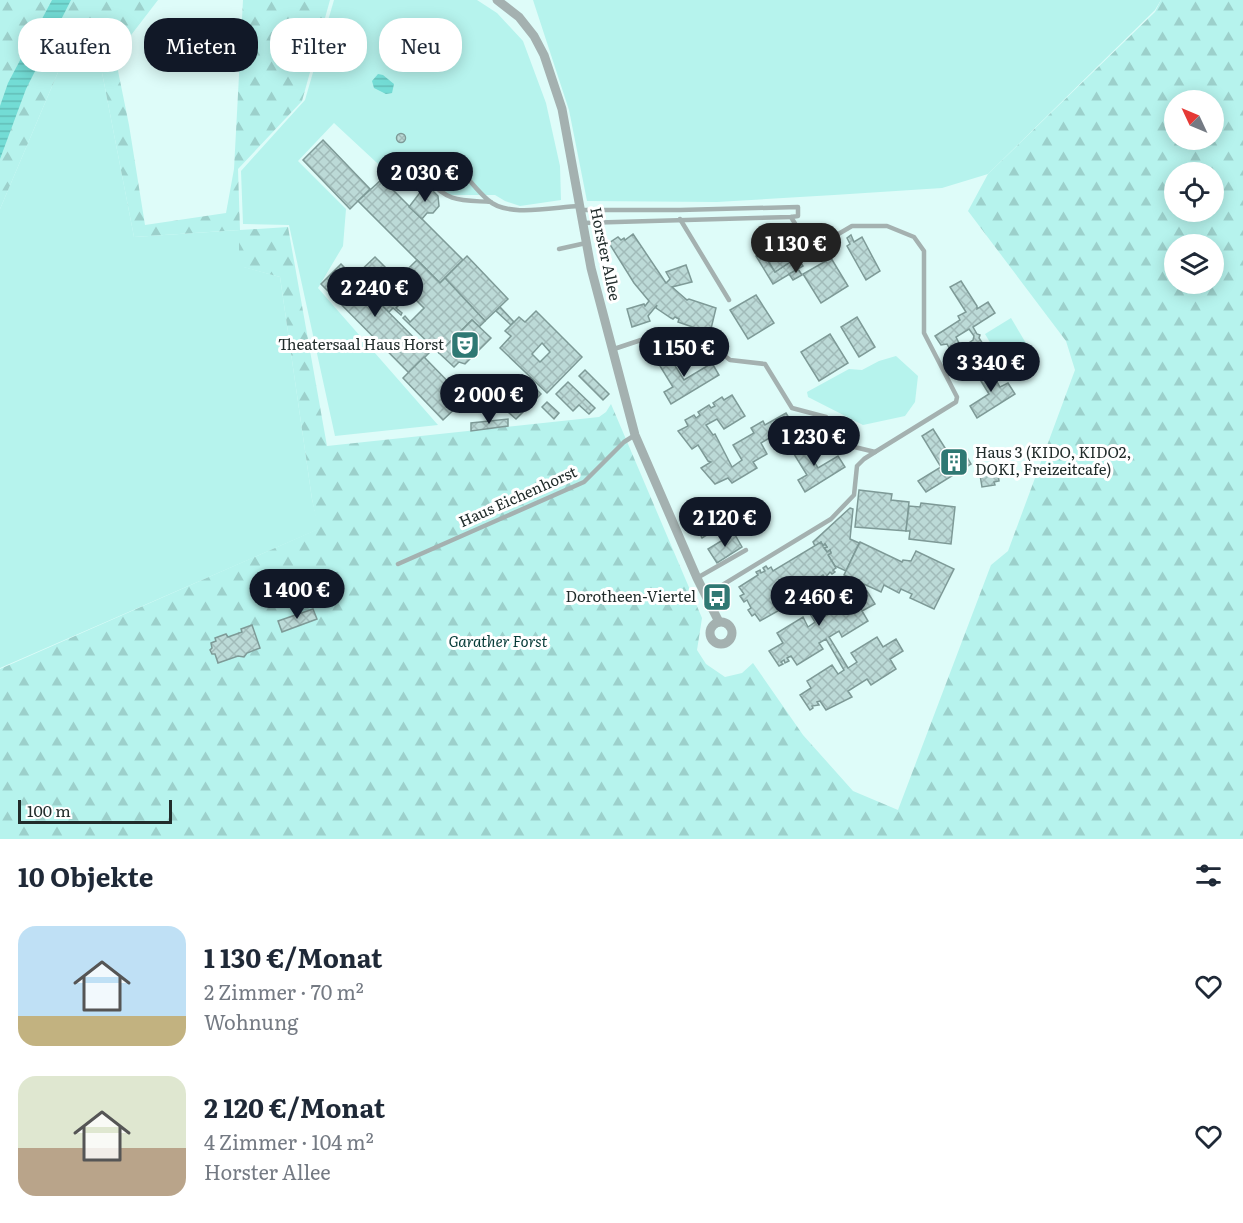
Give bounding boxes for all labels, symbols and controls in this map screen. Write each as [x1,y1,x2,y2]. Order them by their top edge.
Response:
chip: Kaufen [18,18,132,72]
chip: Mieten [144,18,258,72]
chip: Filter [270,18,367,72]
chip: Neu [379,18,462,72]
north arrow [1164,90,1224,150]
map controls [1164,90,1224,294]
pin: 2 030 € [370,152,480,203]
text: 2 030 € [391,156,459,186]
button: locate [1164,162,1224,222]
street label: Horster Allee [585,205,628,303]
pin: 1 130 € [741,223,851,274]
text: 1 130 € [765,227,827,257]
button: layers [1164,234,1224,294]
pin: 2 240 € [320,267,430,318]
text: 2 240 € [341,271,409,301]
pin: 1 150 € [629,327,739,378]
theatre icon: Theatersaal Haus Horst [449,329,481,361]
text: 1 150 € [653,331,715,361]
place label: Theatersaal Haus Horst [278,332,444,355]
pin: 3 340 € [936,342,1046,393]
text: 3 340 € [957,346,1025,376]
pin: 2 000 € [434,374,544,425]
text: 2 000 € [454,378,524,408]
pin: 1 230 € [759,416,869,467]
text: 1 230 € [782,420,846,450]
place label: Haus 3 (KIDO, KIDO2, DOKI, Freizeitcafe) [975,440,1131,480]
building icon: Haus 3 (KIDO, KIDO2, DOKI, Freizeitcafe) [938,446,970,478]
street label: Haus Eichenhorst [455,459,580,532]
pin: 2 120 € [670,497,780,548]
text: 2 120 € [693,501,757,531]
pin: 1 400 € [242,569,352,620]
text: 1 400 € [264,573,330,603]
pin: 2 460 € [764,576,874,627]
text: 2 460 € [785,580,853,610]
bus stop icon: Dorotheen-Viertel [701,581,733,613]
place label: Dorotheen-Viertel [565,584,696,607]
park label: Garather Forst [449,629,547,652]
scale bar [18,797,172,824]
text: 100 m [27,798,71,822]
text: 10 Objekte [18,856,153,895]
icon: filters [1192,859,1225,892]
text: 1 130 €/Monat [204,937,382,976]
icon: home [66,950,138,1022]
icon: heart [1192,970,1225,1003]
text: 2 Zimmer · 70 m² [204,976,364,1006]
text: Wohnung [204,1006,298,1036]
text: 2 120 €/Monat [204,1087,385,1126]
icon: home [66,1100,138,1172]
icon: heart [1192,1120,1225,1153]
text: 4 Zimmer · 104 m² [204,1126,374,1156]
text: Horster Allee [204,1156,331,1186]

